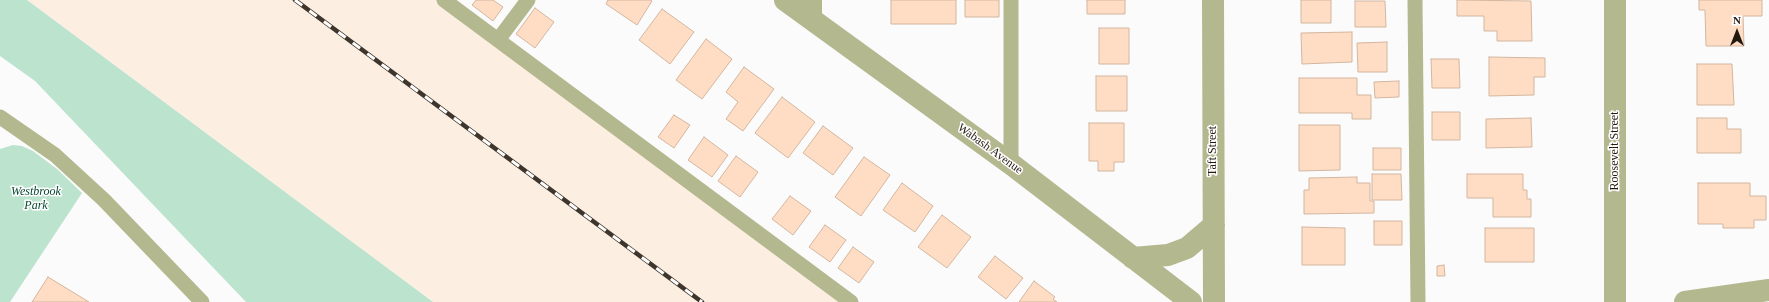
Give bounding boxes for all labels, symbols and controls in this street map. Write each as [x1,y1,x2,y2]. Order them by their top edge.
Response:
north arrow [1717,12,1757,52]
text: N [1733,14,1741,26]
street label: Roosevelt Street [1608,112,1622,190]
street label: Wabash Avenue [955,121,1025,177]
street label: Taft Street [1206,126,1220,176]
park label: Westbrook Park [11,185,61,213]

